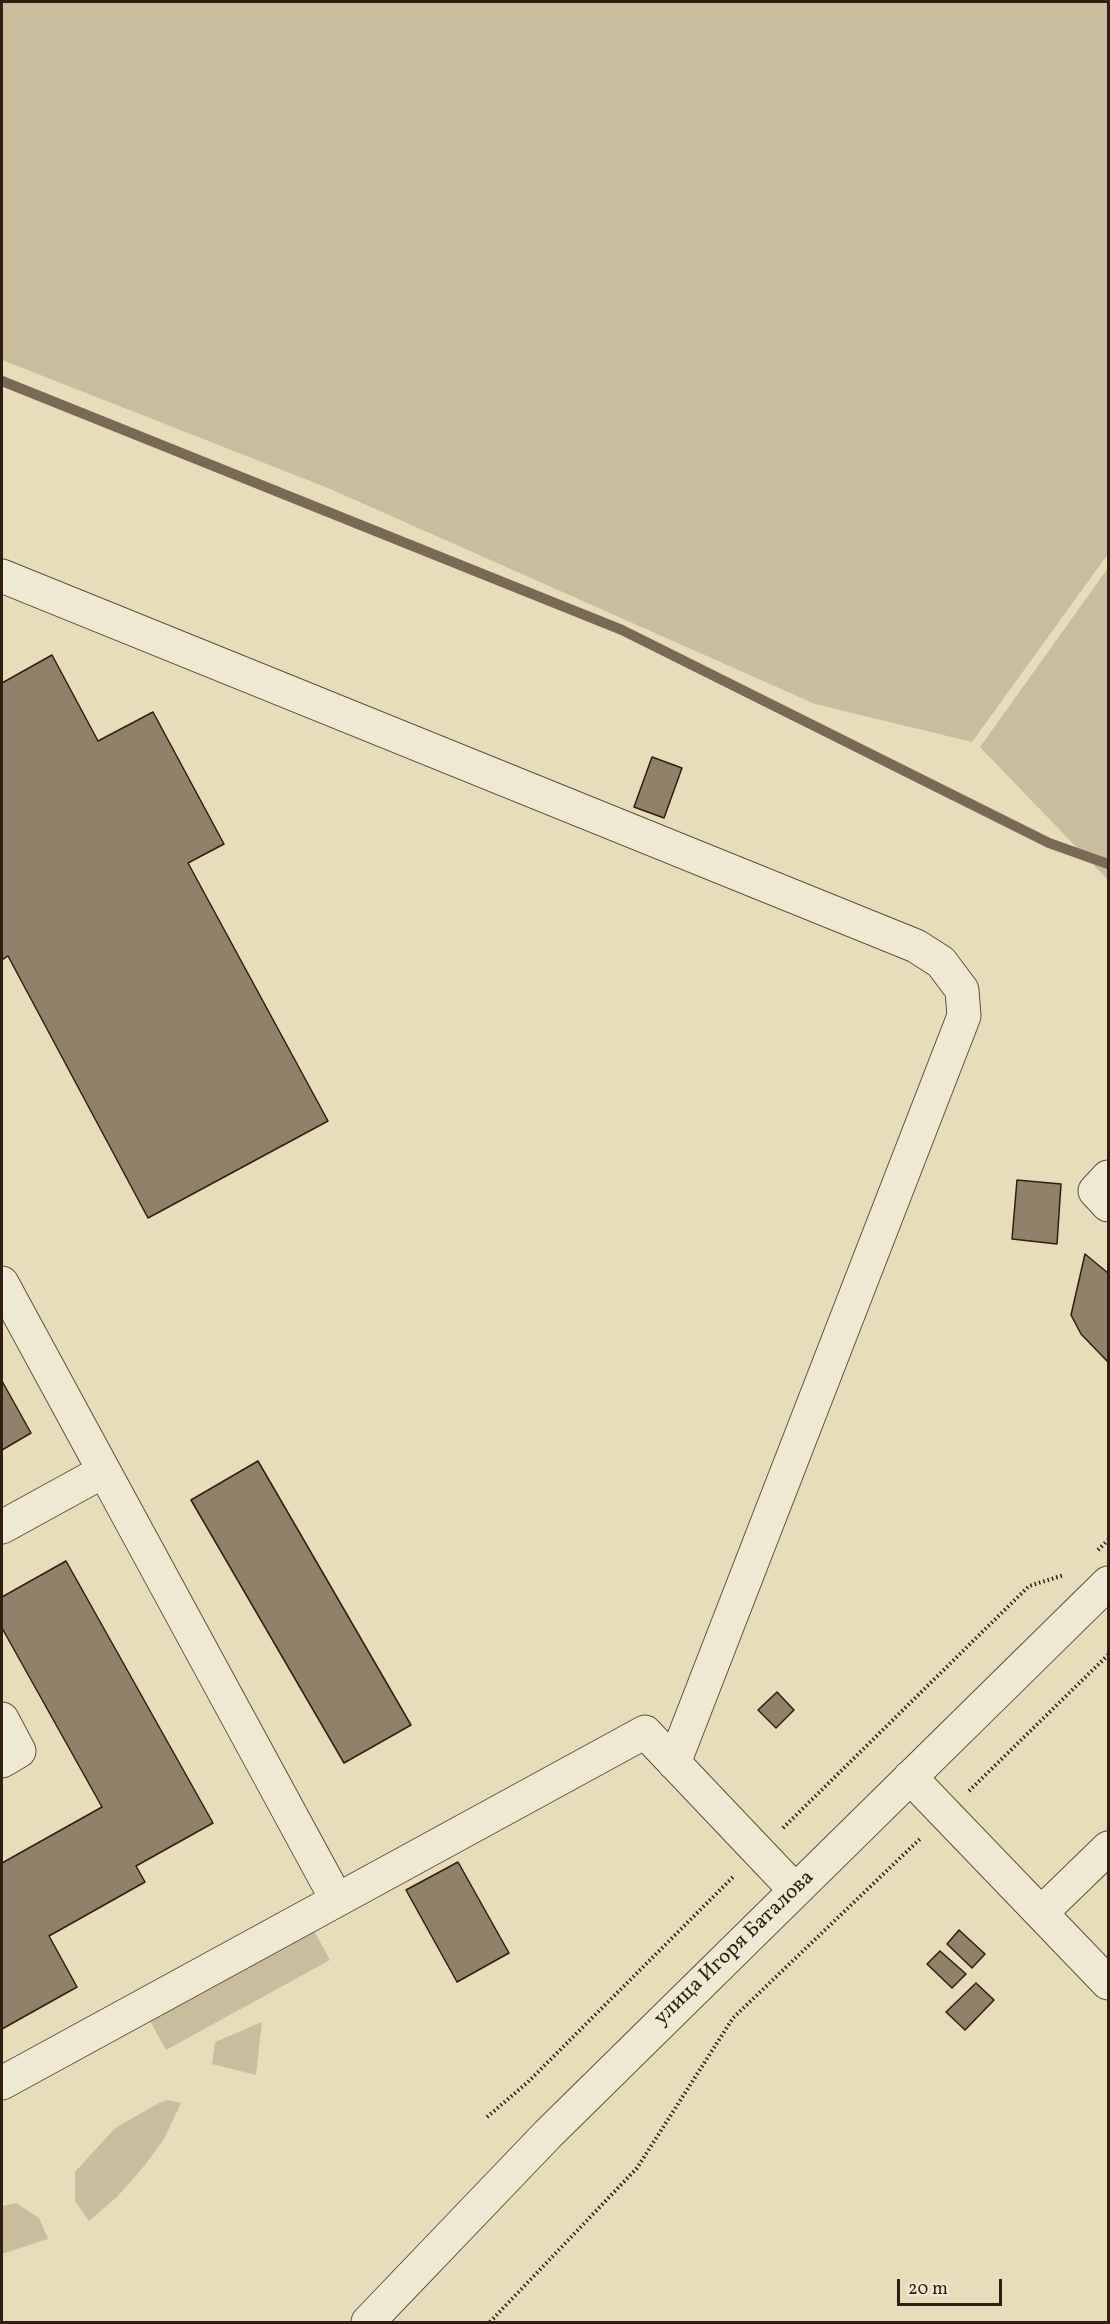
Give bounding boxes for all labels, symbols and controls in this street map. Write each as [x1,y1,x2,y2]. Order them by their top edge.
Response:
street label: улица Игоря Баталова [650,1866,820,2032]
scale bar [900,2267,1005,2305]
text: 20 m [908,2277,948,2302]

